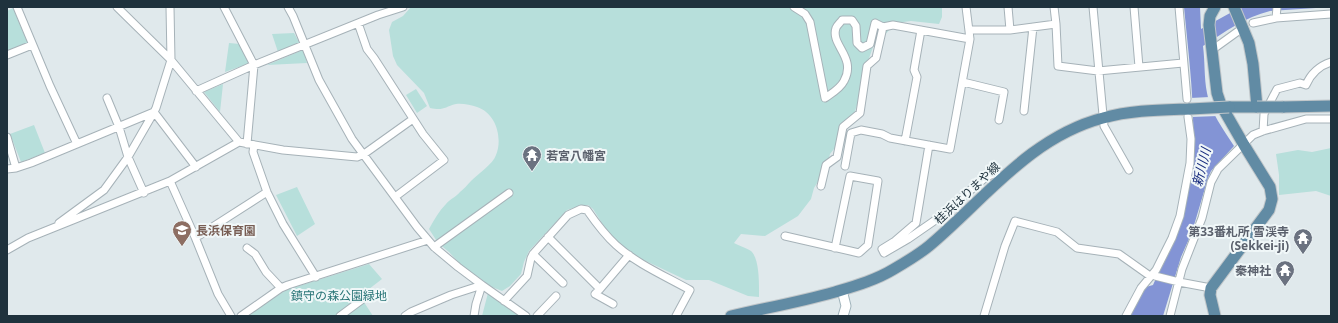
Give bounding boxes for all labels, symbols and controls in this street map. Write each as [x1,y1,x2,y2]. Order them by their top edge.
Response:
temple icon: 若宮八幡宮 [521,144,543,172]
water label: 新川川 [1188,144,1215,188]
place label: 若宮八幡宮 [546,147,606,164]
street label: 桂浜はりまや線 [930,158,1004,228]
school or university icon: 長浜保育園 [171,219,193,247]
place label: 長浜保育園 [196,222,256,239]
place label: 第33番札所 雪渓寺 (Sekkei-ji) [1188,223,1289,254]
temple icon: 第33番札所 雪渓寺 (Sekkei-ji) [1292,227,1314,255]
temple icon: 秦神社 [1274,259,1296,287]
place label: 秦神社 [1235,262,1271,279]
park label: 鎮守の森公園緑地 [291,287,387,304]

